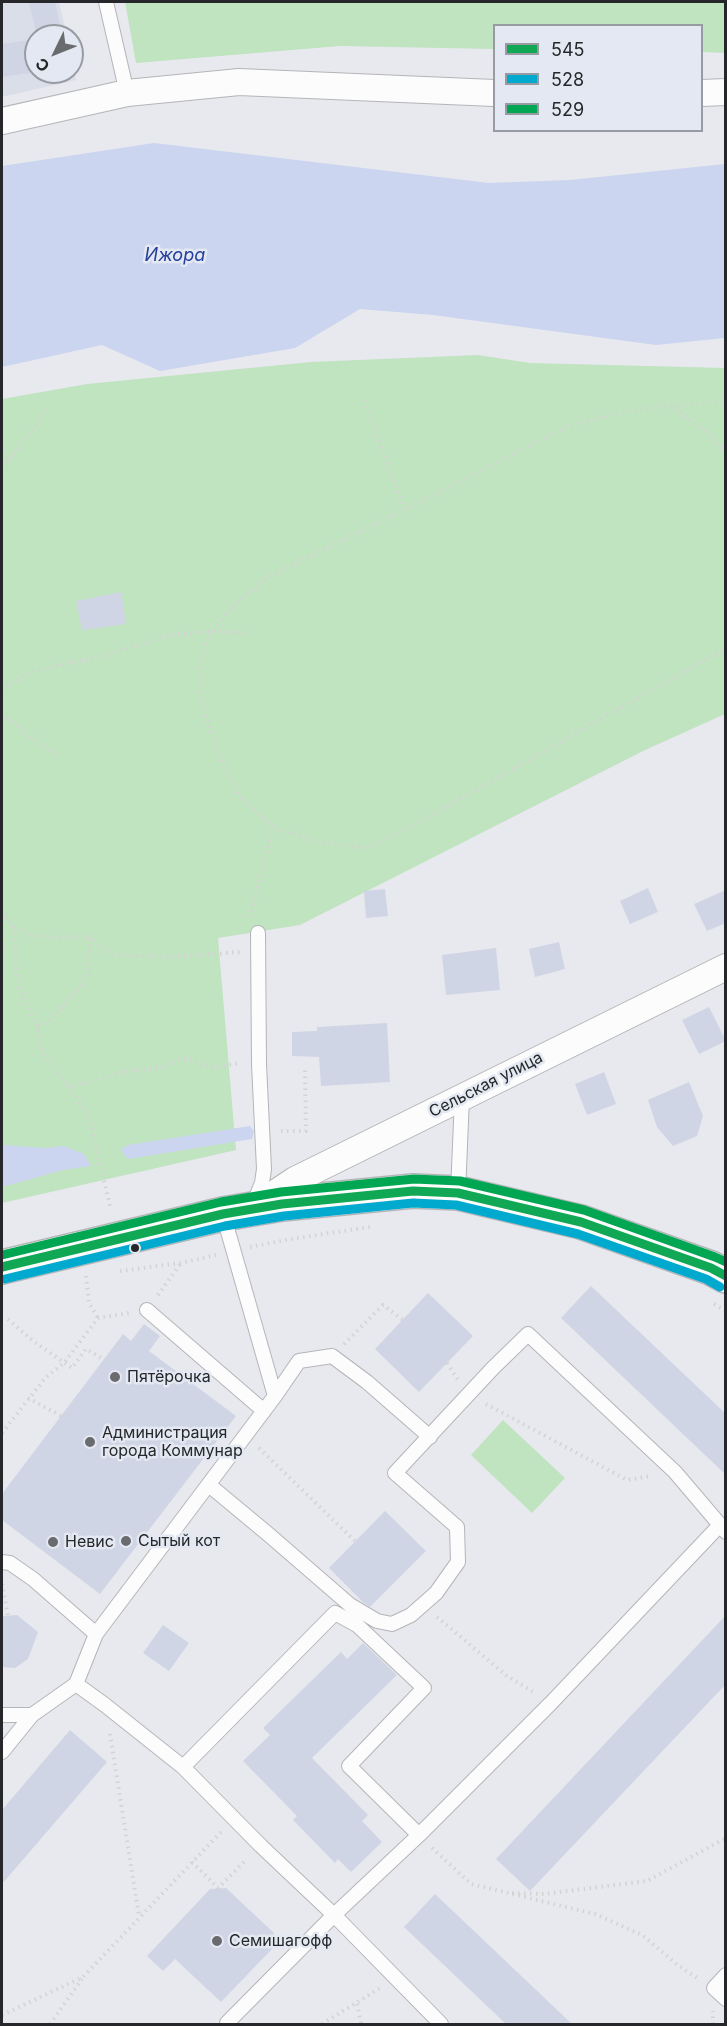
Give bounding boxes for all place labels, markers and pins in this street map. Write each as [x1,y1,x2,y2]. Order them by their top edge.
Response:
unlabelled marker [129,1242,141,1254]
place label: Пятёрочка [127,1367,211,1387]
marker: Пятёрочка [108,1370,122,1384]
place label: Администрация города Коммунар [102,1423,243,1461]
marker: Администрация города Коммунар [83,1435,97,1449]
place label: Сытый кот [138,1531,220,1551]
place label: Невис [65,1532,114,1552]
marker: Сытый кот [119,1534,133,1548]
marker: Невис [46,1535,60,1549]
place label: Семишагофф [229,1931,332,1951]
marker: Семишагофф [210,1934,224,1948]

